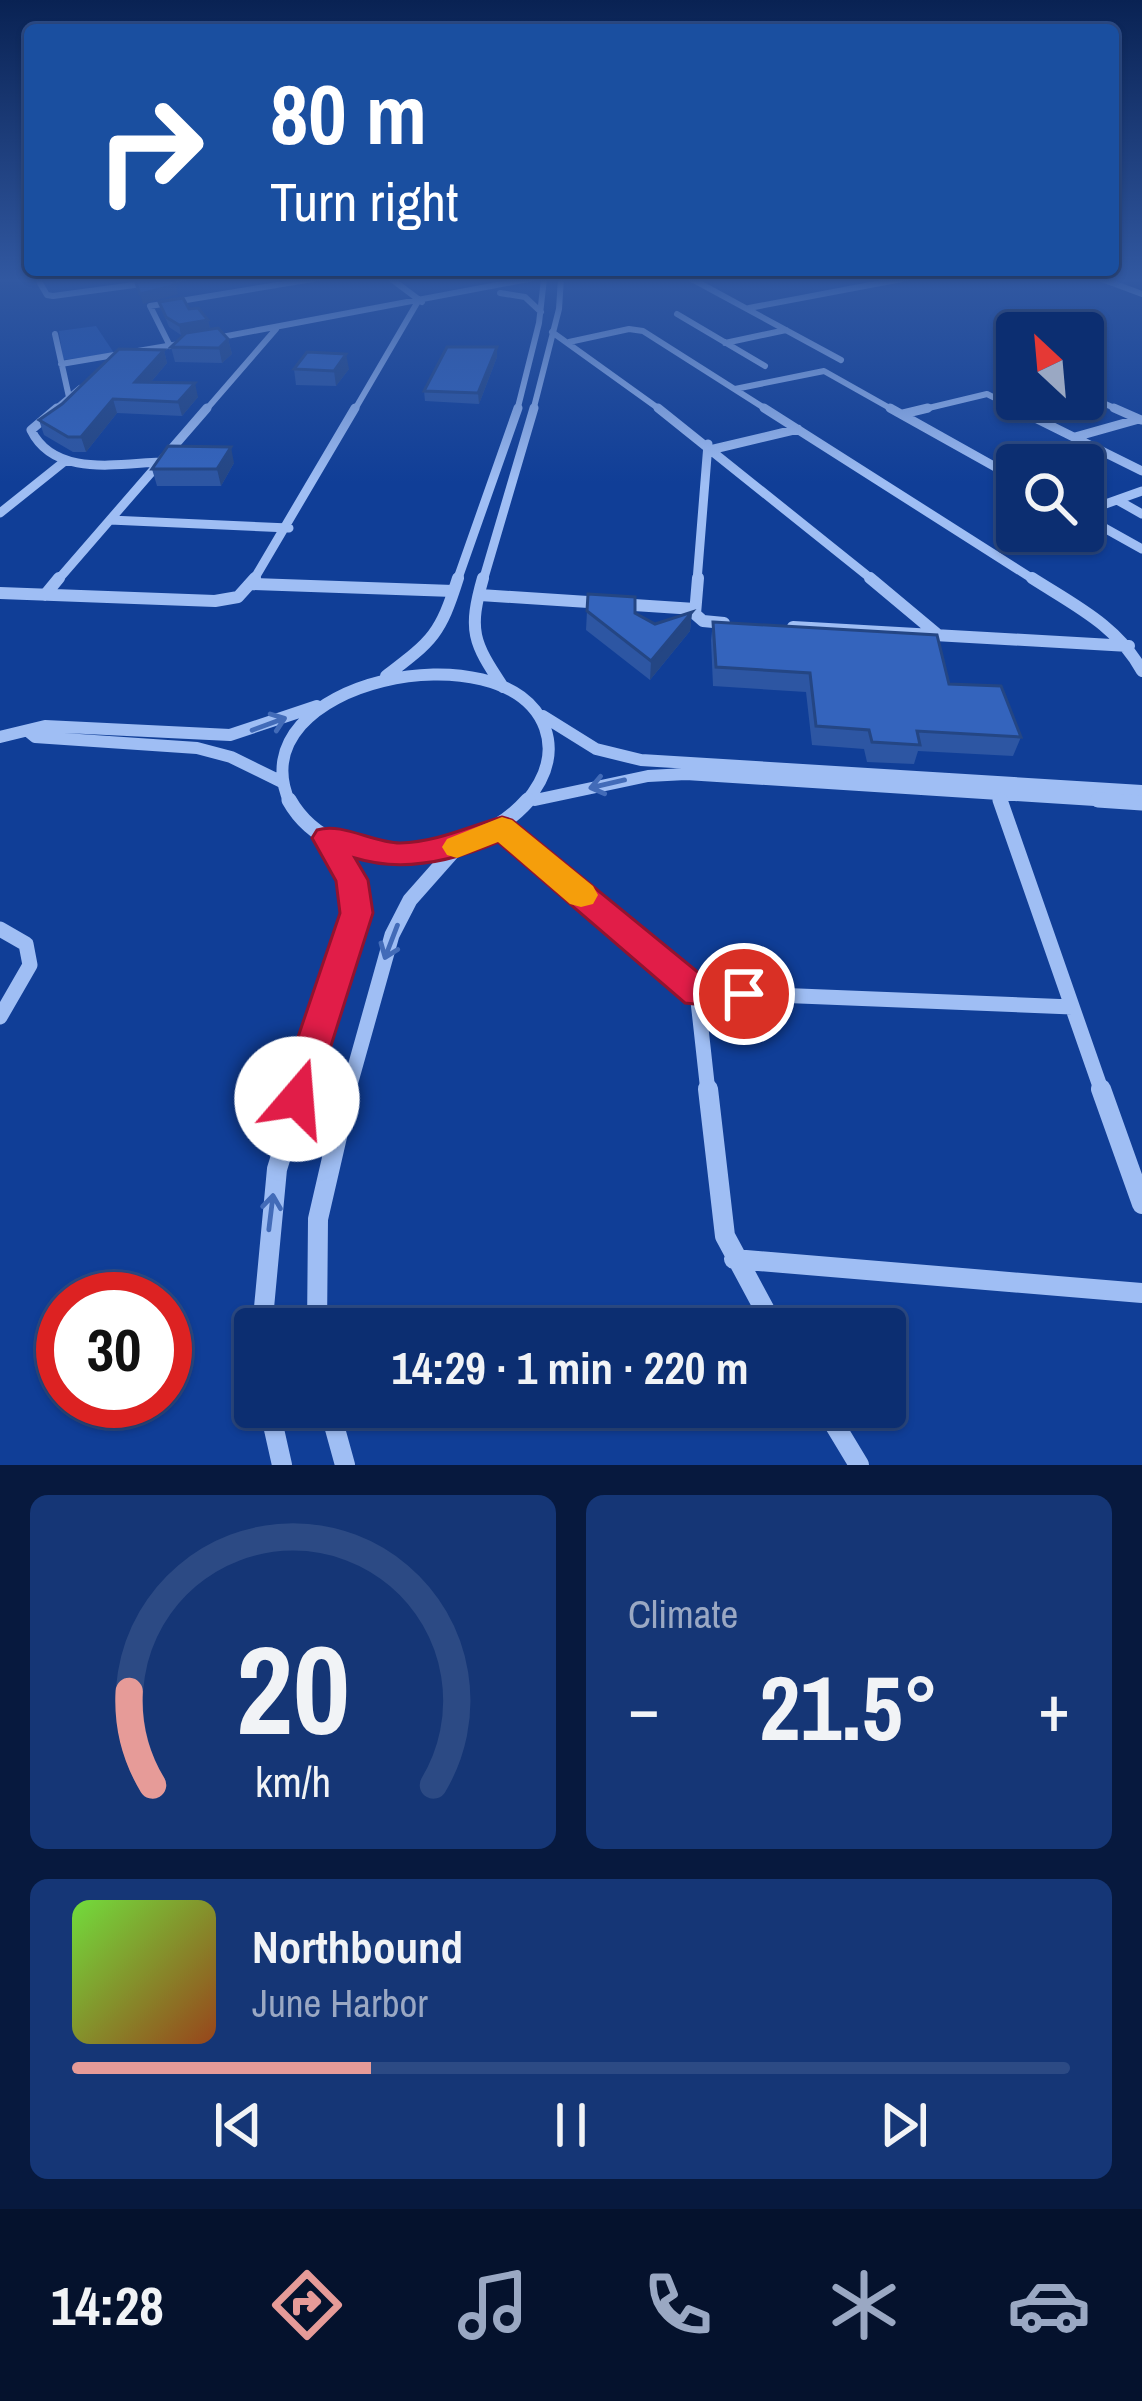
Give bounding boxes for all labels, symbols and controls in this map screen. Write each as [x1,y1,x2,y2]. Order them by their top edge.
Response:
text: 80 m [270,57,427,170]
icon: right [72,72,228,228]
text: Turn right [270,165,458,238]
north arrow [996,312,1104,420]
map controls [996,312,1104,552]
button: search [996,444,1104,552]
one-way arrow [250,712,287,733]
one-way arrow [588,774,626,797]
one-way arrow [379,923,401,960]
pin [693,943,795,1045]
icon: arrive [711,961,777,1027]
position arrow [234,1036,360,1162]
one-way arrow [260,1194,282,1233]
speed limit sign: 30 [36,1272,192,1428]
text: 14:29 · 1 min · 220 m [392,1337,748,1398]
text: Climate [628,1588,738,1640]
text: 20 [236,1605,350,1773]
text: 21.5° [759,1647,939,1768]
text: − [628,1663,660,1752]
text: + [1038,1663,1070,1752]
text: km/h [255,1753,331,1810]
text: Northbound [252,1916,463,1977]
text: June Harbor [252,1977,428,2029]
icon: previous [205,2092,271,2158]
icon: pause [538,2092,604,2158]
icon: next [871,2092,937,2158]
icon: directions [265,2263,349,2347]
icon: music [451,2263,535,2347]
icon: phone [636,2263,720,2347]
icon: climate [822,2263,906,2347]
icon: car [1007,2263,1091,2347]
text: 14:28 [51,2269,164,2342]

